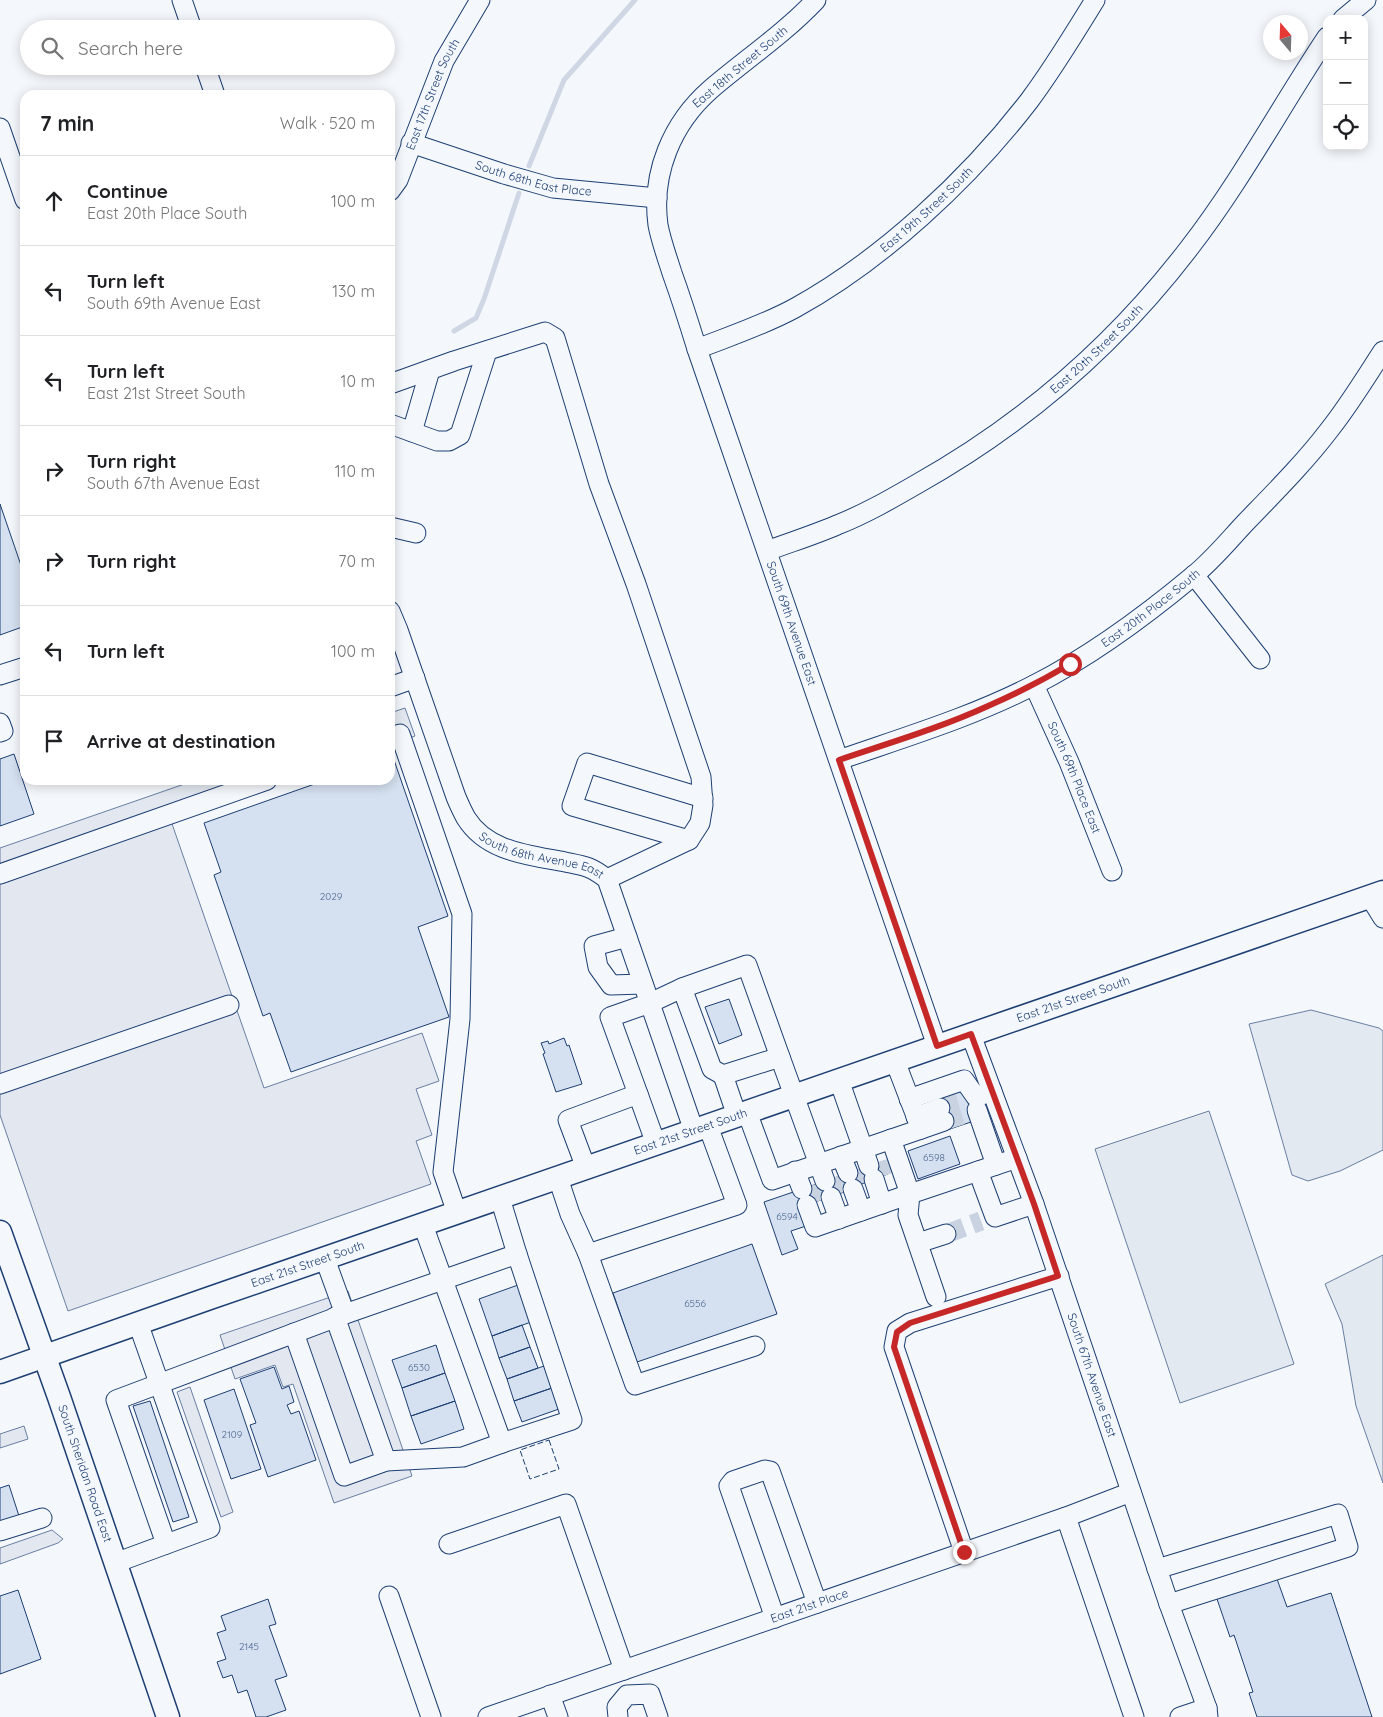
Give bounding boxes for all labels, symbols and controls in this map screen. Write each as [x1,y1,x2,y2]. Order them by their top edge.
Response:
north arrow [1263,15,1308,60]
map controls [1323,15,1368,150]
button: + [1323,15,1368,60]
search box [20,20,395,75]
street label: East 18th Street South [689,22,790,111]
icon: search [38,34,66,62]
text: Search here [78,36,183,60]
street label: East 17th Street South [402,36,463,152]
button: − [1323,60,1368,105]
button: locate [1323,105,1368,150]
text: 7 min [40,110,94,136]
text: Walk · 520 m [280,113,375,133]
street label: South 68th East Place [474,157,593,199]
street label: East 19th Street South [877,163,976,255]
text: Continue [87,179,168,203]
icon: ahead [40,187,68,215]
text: 100 m [331,191,375,211]
text: East 20th Place South [87,203,247,223]
text: Turn left [87,269,165,293]
icon: left [40,277,68,305]
text: 130 m [332,281,375,301]
text: South 69th Avenue East [87,293,261,313]
street label: East 20th Street South [1047,301,1146,397]
text: Turn left [87,359,165,383]
icon: left [40,367,68,395]
text: 10 m [341,371,375,391]
text: East 21st Street South [87,383,246,403]
text: Turn right [87,449,176,473]
icon: right [40,457,68,485]
text: 110 m [335,461,375,481]
text: South 67th Avenue East [87,473,260,493]
icon: right [40,547,68,575]
text: Turn right [87,549,176,573]
text: 70 m [338,551,375,571]
street label: South 69th Avenue East [764,559,820,687]
street label: East 20th Place South [1098,566,1203,650]
icon: left [40,637,68,665]
text: Turn left [87,639,165,663]
text: 100 m [331,641,375,661]
route start [1059,653,1082,676]
street label: South 69th Place East [1045,719,1104,836]
icon: arrive [40,727,68,755]
text: Arrive at destination [87,729,276,753]
street label: South 68th Avenue East [476,828,607,882]
house number: 2029 [320,890,343,903]
street label: East 21st Street South [1014,972,1132,1025]
street label: East 21st Street South [632,1105,749,1158]
house number: 6598 [923,1151,945,1164]
house number: 6594 [776,1210,798,1223]
street label: East 21st Street South [249,1237,366,1290]
house number: 6556 [684,1297,706,1310]
street label: South 67th Avenue East [1064,1311,1120,1439]
house number: 6530 [408,1361,430,1374]
street label: South Sheridan Road East [55,1403,116,1544]
house number: 2109 [222,1428,243,1441]
route end [953,1541,976,1564]
street label: East 21st Place [768,1585,850,1626]
house number: 2145 [239,1640,259,1653]

